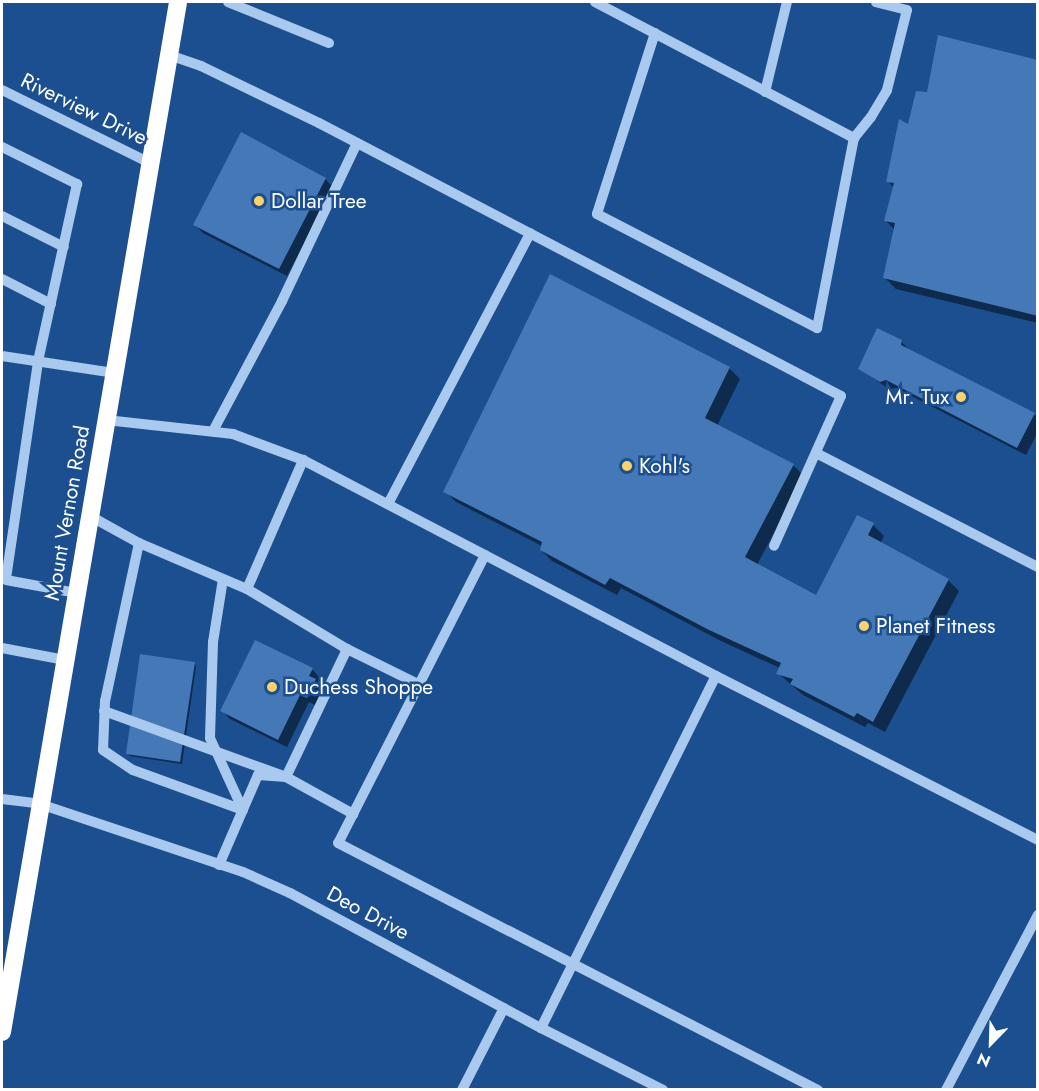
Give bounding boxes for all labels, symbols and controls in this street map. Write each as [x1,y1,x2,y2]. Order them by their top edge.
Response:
street label: Riverview Drive [17,68,151,150]
place label: Dollar Tree [271,188,367,214]
marker: Dollar Tree [252,194,266,208]
place label: Mr. Tux [886,384,949,410]
marker: Mr. Tux [954,390,968,404]
street label: Mount Vernon Road [39,424,95,602]
place label: Kohl's [639,453,690,479]
marker: Kohl's [620,459,634,473]
place label: Planet Fitness [876,613,995,639]
marker: Planet Fitness [857,619,871,633]
place label: Duchess Shoppe [284,674,433,700]
marker: Duchess Shoppe [265,680,279,694]
street label: Deo Drive [323,881,413,945]
north arrow [961,1013,1021,1073]
text: N [973,1047,994,1073]

